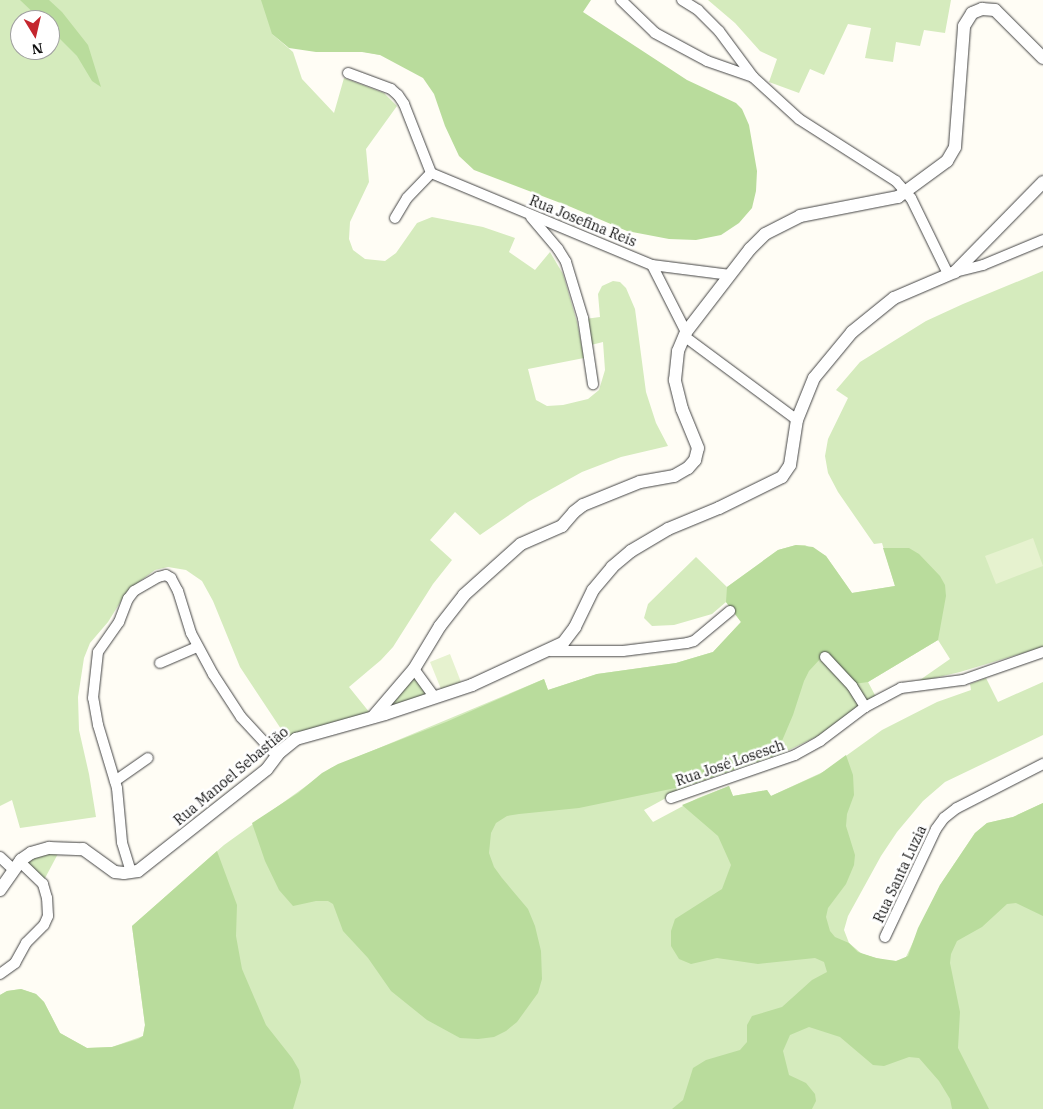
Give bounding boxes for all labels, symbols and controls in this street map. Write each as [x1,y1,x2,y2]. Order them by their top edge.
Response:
north arrow [10,10,60,60]
text: N [30,39,44,59]
street label: Rua Josefina Reis [527,192,639,250]
street label: Rua Manoel Sebastião [170,723,292,829]
street label: Rua José Losesch [673,737,787,789]
street label: Rua Santa Luzia [870,823,930,925]

